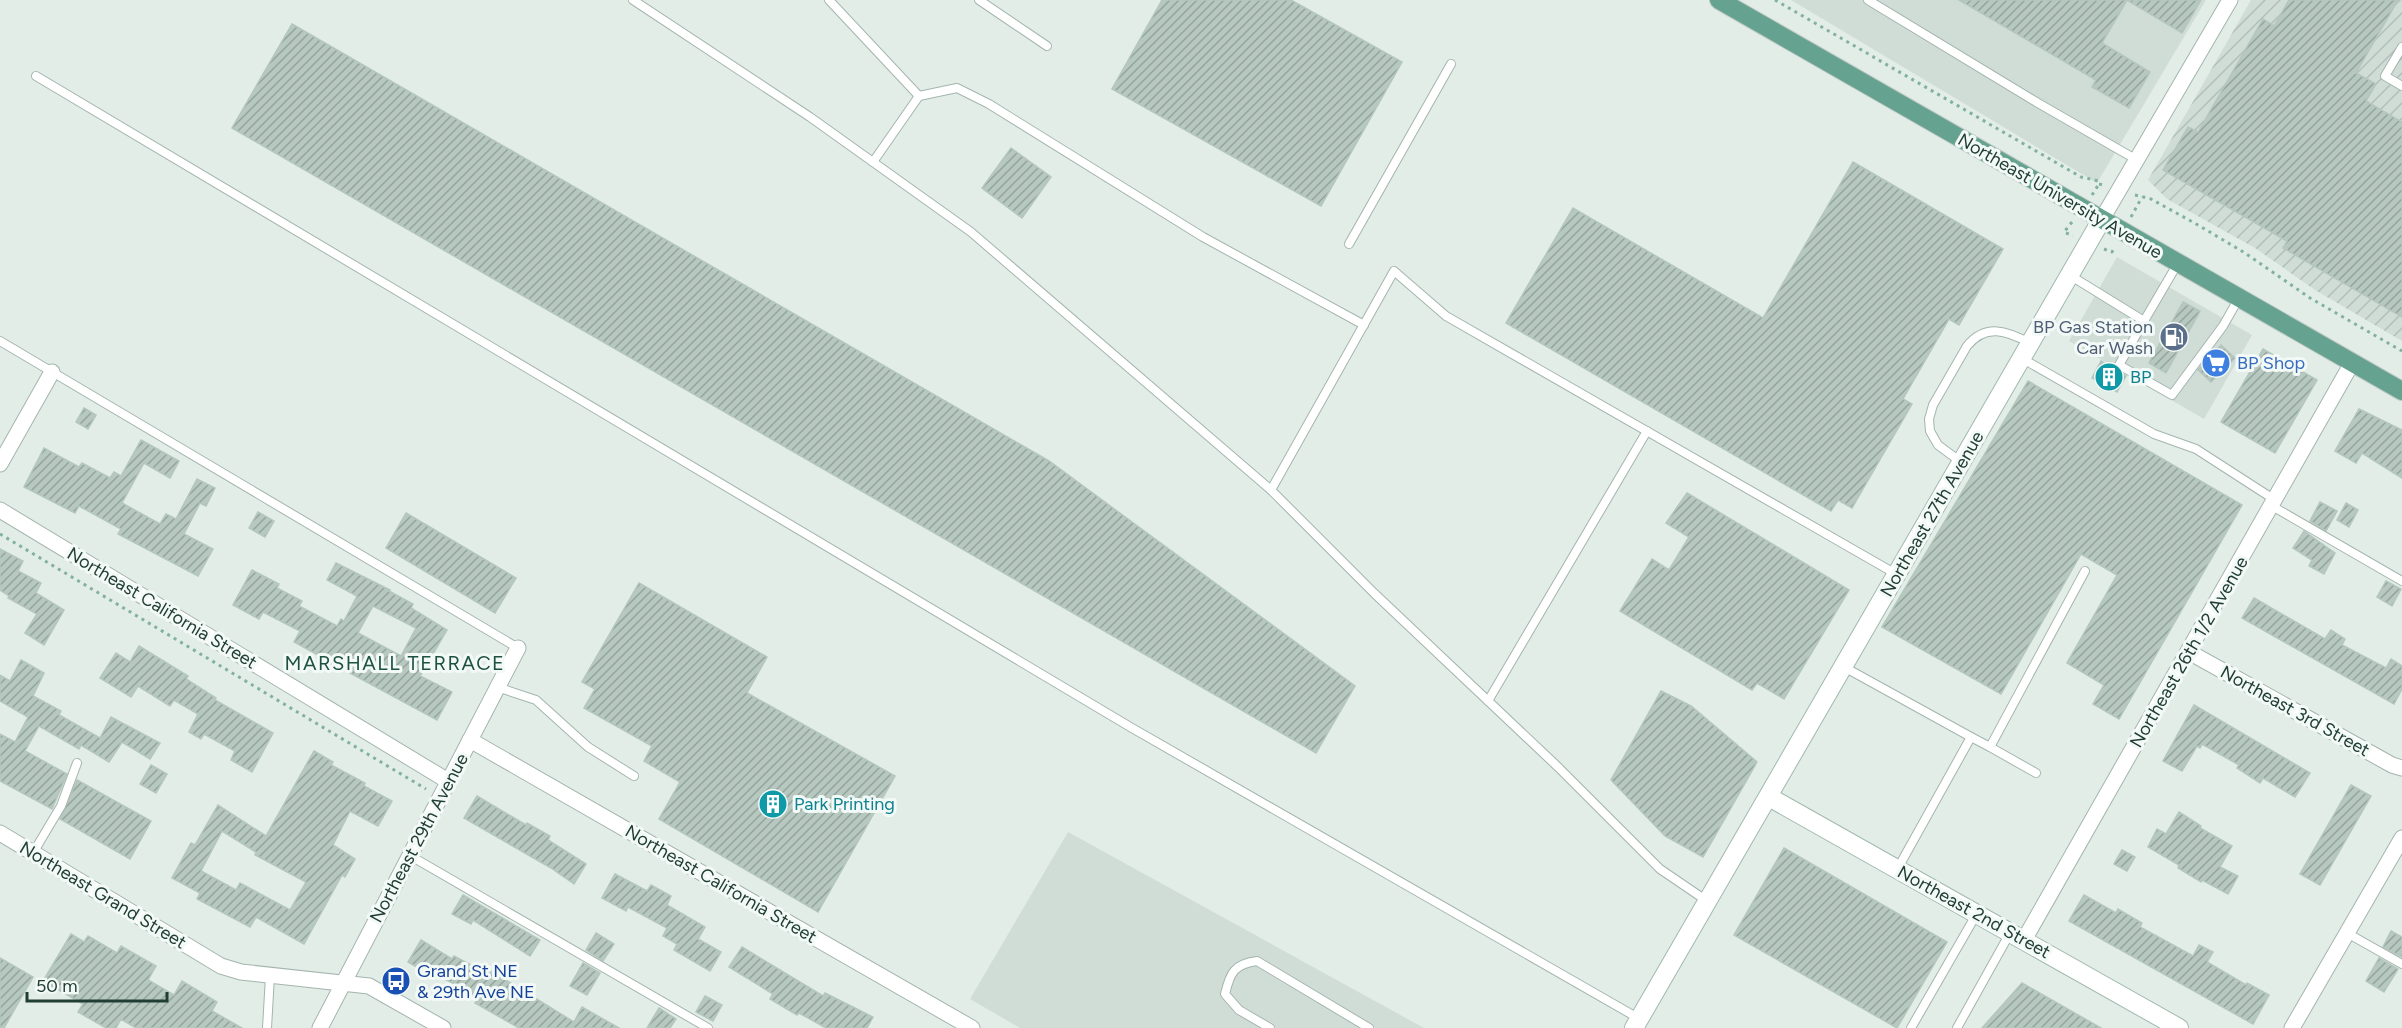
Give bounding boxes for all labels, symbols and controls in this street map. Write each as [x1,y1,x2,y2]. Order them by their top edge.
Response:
street label: Northeast University Avenue [1954,128,2166,264]
place label: BP Gas Station Car Wash [2033,316,2153,359]
fuel station icon: BP Gas Station Car Wash [2158,321,2190,353]
supermarket icon: BP Shop [2200,347,2232,379]
place label: BP Shop [2237,352,2305,374]
building icon: BP [2093,361,2125,393]
place label: BP [2130,366,2151,388]
street label: Northeast 27th Avenue [1876,427,1989,601]
street label: Northeast California Street [63,543,261,674]
street label: Northeast 26th 1/2 Avenue [2125,552,2253,752]
district label: MARSHALL TERRACE [285,651,505,675]
street label: Northeast 3rd Street [2217,661,2374,761]
street label: Northeast 29th Avenue [365,750,473,926]
building icon: Park Printing [757,788,789,820]
place label: Park Printing [794,793,895,815]
street label: Northeast California Street [621,820,821,948]
street label: Northeast Grand Street [16,837,190,954]
street label: Northeast 2nd Street [1894,861,2054,963]
place label: Grand St NE & 29th Ave NE [417,960,535,1003]
scale bar [27,965,166,1003]
bus stop icon: Grand St NE & 29th Ave NE [380,965,412,997]
text: 50 m [36,975,78,997]

